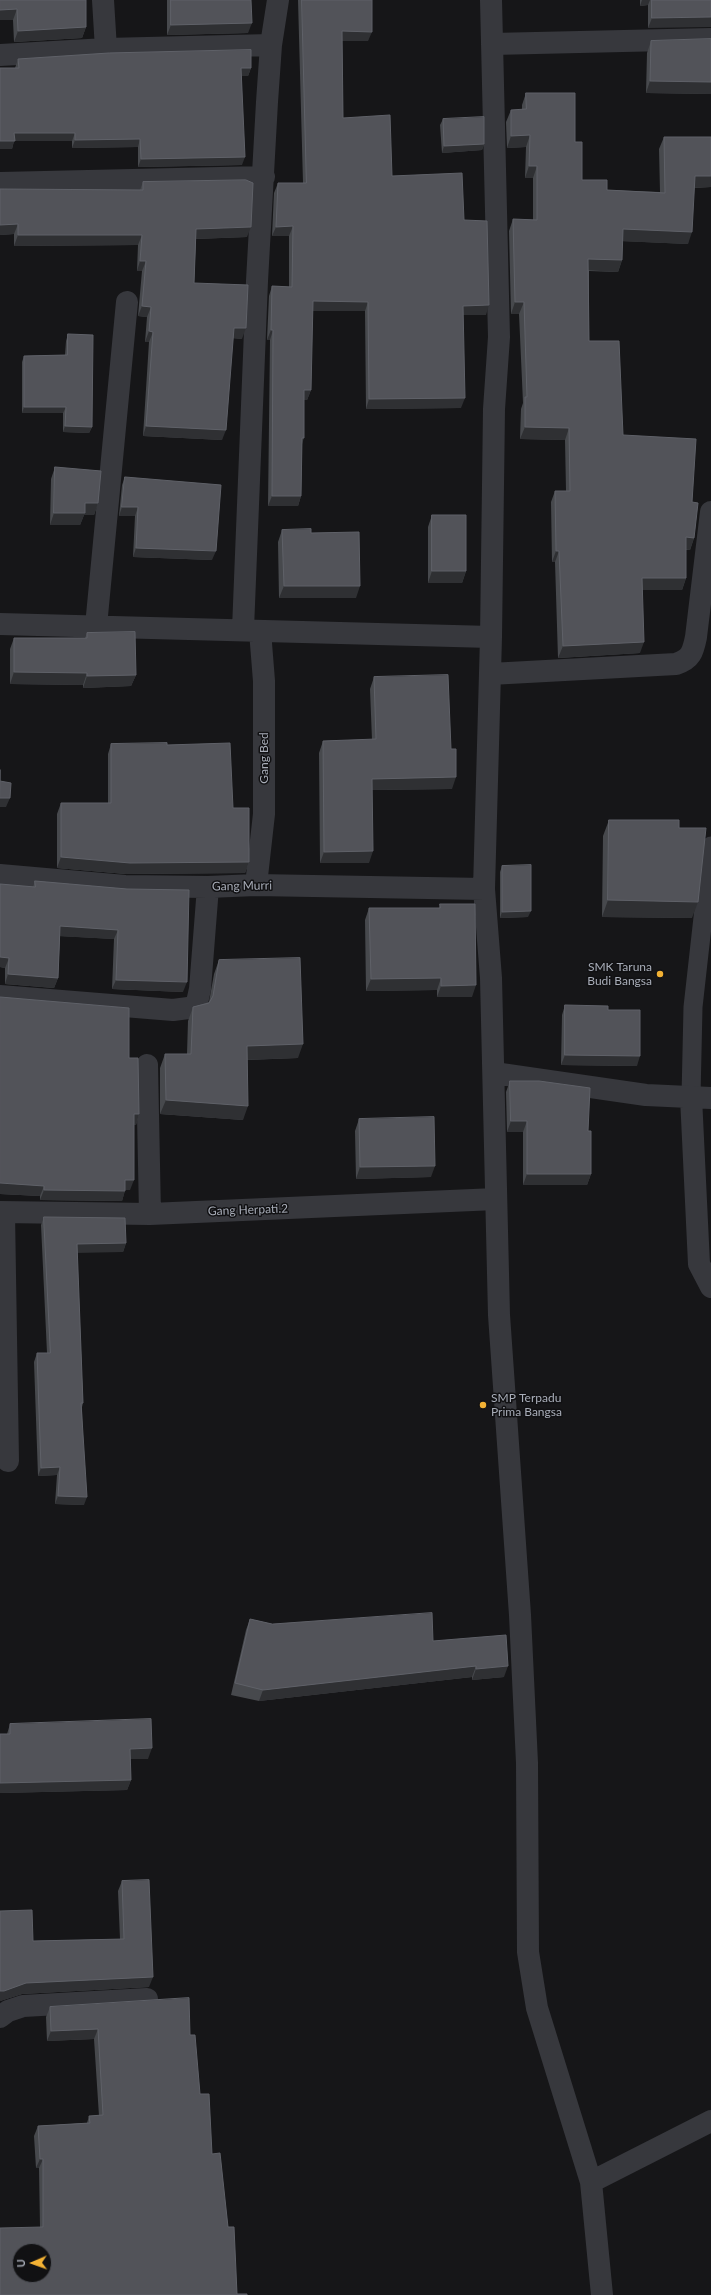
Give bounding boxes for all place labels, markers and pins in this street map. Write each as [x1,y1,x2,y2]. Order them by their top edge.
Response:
place label: SMK Taruna Budi Bangsa [587,960,652,988]
marker: SMK Taruna Budi Bangsa [655,969,665,979]
place label: SMP Terpadu Prima Bangsa [491,1391,562,1419]
marker: SMP Terpadu Prima Bangsa [478,1400,488,1410]

